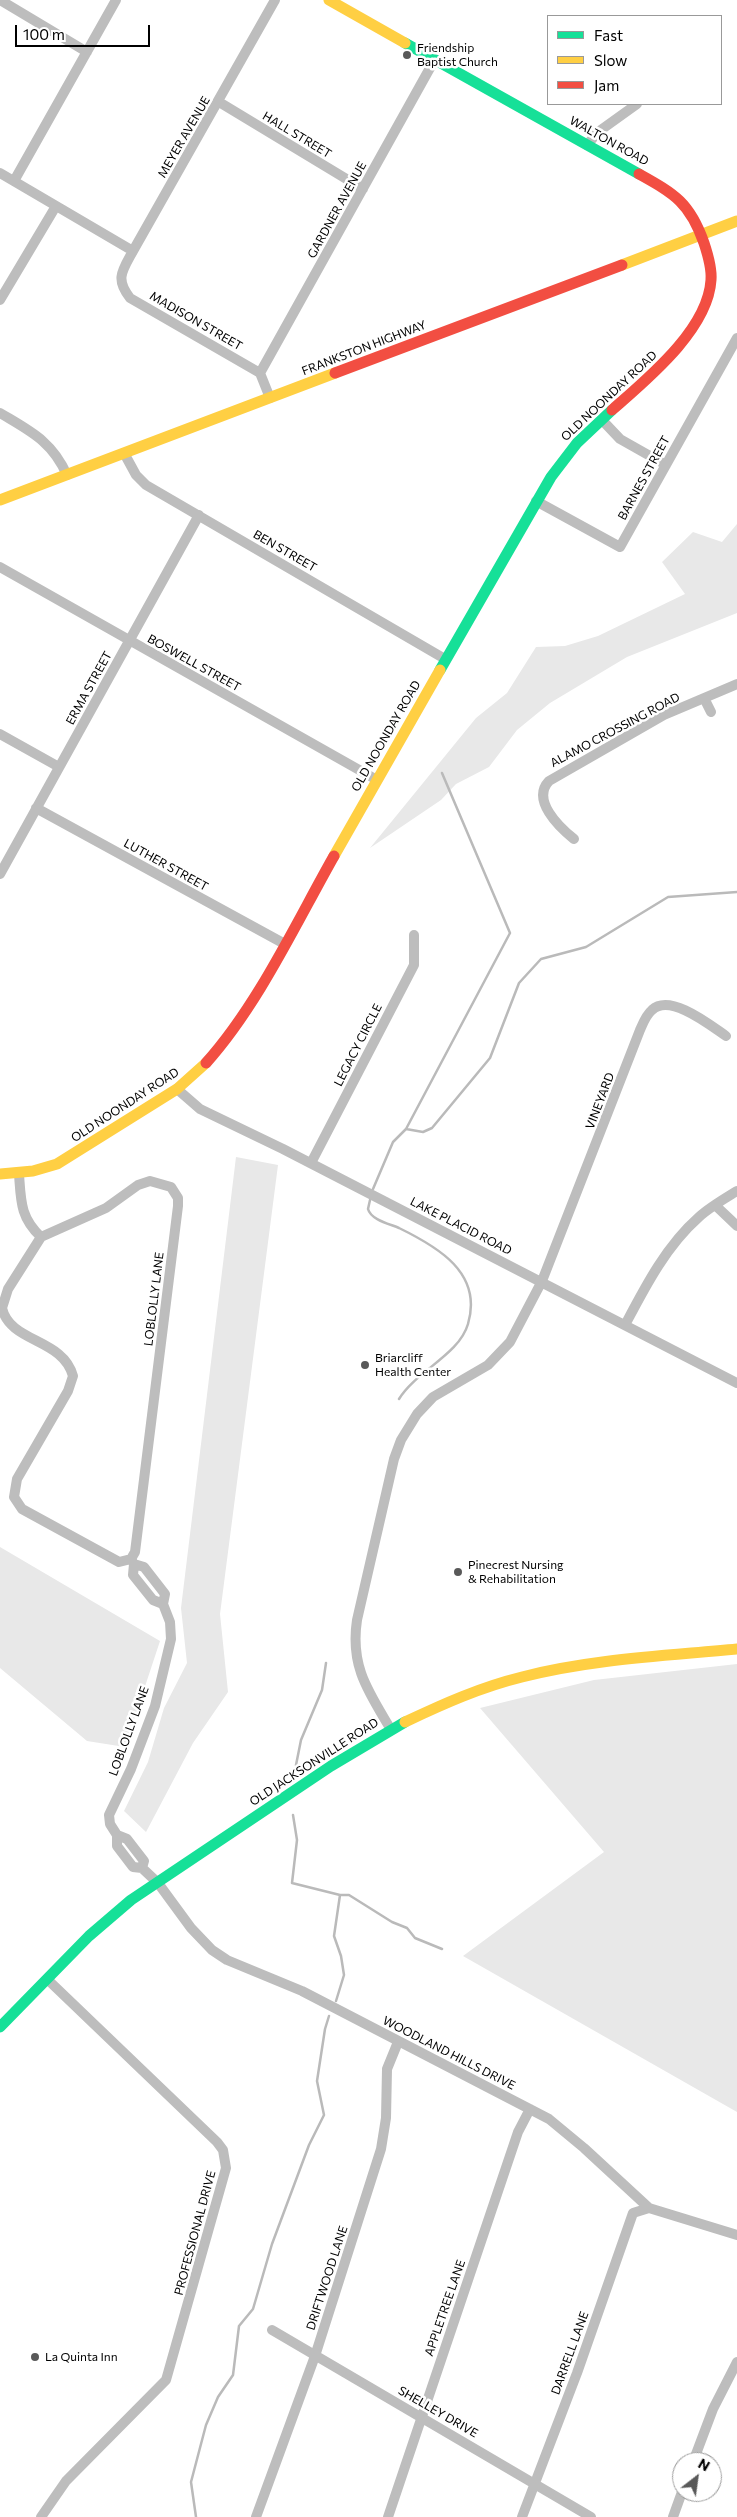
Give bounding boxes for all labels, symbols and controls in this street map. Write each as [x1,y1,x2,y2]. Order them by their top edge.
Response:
scale bar [18,15,152,47]
legend [547,15,722,105]
text: 100 m [23,25,65,43]
text: Fast [594,26,623,44]
place label: Friendship Baptist Church [417,41,498,69]
marker: Friendship Baptist Church [401,49,413,61]
text: Slow [594,51,627,69]
text: Jam [594,76,619,94]
street label: MEYER AVENUE [155,94,213,180]
street label: HALL STREET [260,109,334,161]
street label: WALTON ROAD [567,113,651,169]
street label: GARDNER AVENUE [304,159,370,261]
street label: MADISON STREET [147,289,245,353]
street label: FRANKSTON HIGHWAY [300,318,428,378]
street label: OLD NOONDAY ROAD [558,348,660,444]
street label: BARNES STREET [615,433,673,523]
street label: BEN STREET [251,527,319,575]
street label: BOSWELL STREET [145,631,243,695]
street label: ERMA STREET [63,649,115,727]
street label: OLD NOONDAY ROAD [348,678,424,794]
street label: ALAMO CROSSING ROAD [548,690,682,770]
street label: LUTHER STREET [121,836,211,894]
street label: LEGACY CIRCLE [331,1001,385,1089]
street label: OLD NOONDAY ROAD [68,1065,182,1145]
street label: VINEYARD [583,1071,617,1131]
street label: LAKE PLACID ROAD [408,1194,514,1258]
street label: LOBLOLLY LANE [141,1251,167,1347]
place label: Briarcliff Health Center [375,1351,451,1379]
marker: Briarcliff Health Center [359,1359,371,1371]
place label: Pinecrest Nursing & Rehabilitation [468,1558,564,1586]
marker: Pinecrest Nursing & Rehabilitation [452,1566,464,1578]
street label: LOBLOLLY LANE [106,1684,152,1778]
street label: OLD JACKSONVILLE ROAD [247,1715,381,1809]
street label: WOODLAND HILLS DRIVE [380,2013,518,2093]
street label: PROFESSIONAL DRIVE [171,2169,219,2297]
street label: DRIFTWOOD LANE [303,2224,351,2332]
street label: APPLETREE LANE [422,2258,468,2358]
street label: DARRELL LANE [548,2310,592,2396]
place label: La Quinta Inn [45,2350,118,2364]
marker: La Quinta Inn [29,2351,41,2363]
street label: SHELLEY DRIVE [396,2383,480,2441]
north arrow [672,2452,722,2502]
text: N [695,2454,713,2474]

